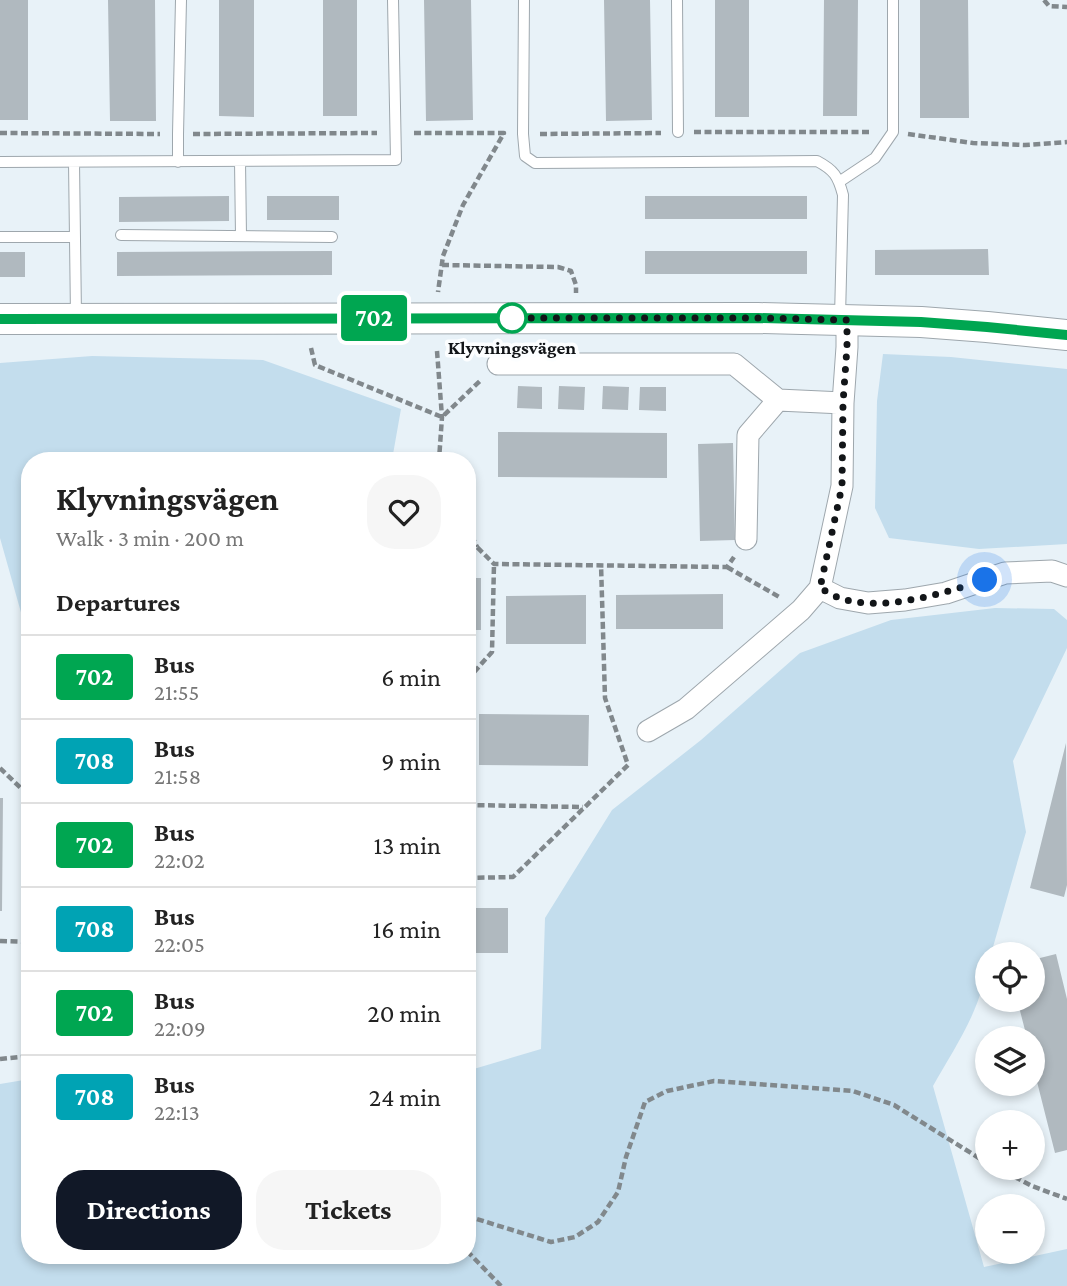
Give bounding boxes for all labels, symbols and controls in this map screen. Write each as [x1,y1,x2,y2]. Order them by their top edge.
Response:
line badge: 702 [334,295,414,341]
marker: Klyvningsvägen [497,303,527,333]
text: 702 [355,304,393,331]
place label: Klyvningsvägen [448,337,576,358]
button: heart [367,475,441,549]
text: Klyvningsvägen [56,480,279,517]
text: Walk · 3 min · 200 m [56,525,244,551]
your location [967,562,1002,597]
text: Departures [56,588,180,617]
text: Bus [154,650,195,679]
text: 702 [76,663,113,690]
text: 6 min [381,663,441,692]
text: 21:55 [154,679,199,705]
text: Bus [154,734,195,763]
text: 708 [75,747,114,774]
text: 9 min [381,747,441,776]
text: 21:58 [154,763,201,789]
text: Bus [154,818,195,847]
text: 702 [76,831,113,858]
text: 13 min [373,831,441,860]
text: 22:02 [154,847,205,873]
text: Bus [154,902,195,931]
text: 708 [75,915,114,942]
text: 16 min [373,915,441,944]
text: 22:05 [154,931,205,957]
map controls [975,942,1045,1264]
button: locate [975,942,1045,1012]
text: Bus [154,986,195,1015]
text: 702 [76,999,113,1026]
text: 20 min [367,999,441,1028]
text: 22:09 [154,1015,206,1041]
button: layers [975,1026,1045,1096]
text: Bus [154,1070,195,1099]
text: 708 [75,1083,114,1110]
text: 24 min [369,1083,441,1112]
text: 22:13 [154,1099,200,1125]
button: + [975,1110,1045,1180]
button: Directions [56,1170,242,1250]
button: Tickets [256,1170,441,1250]
button: − [975,1194,1045,1264]

